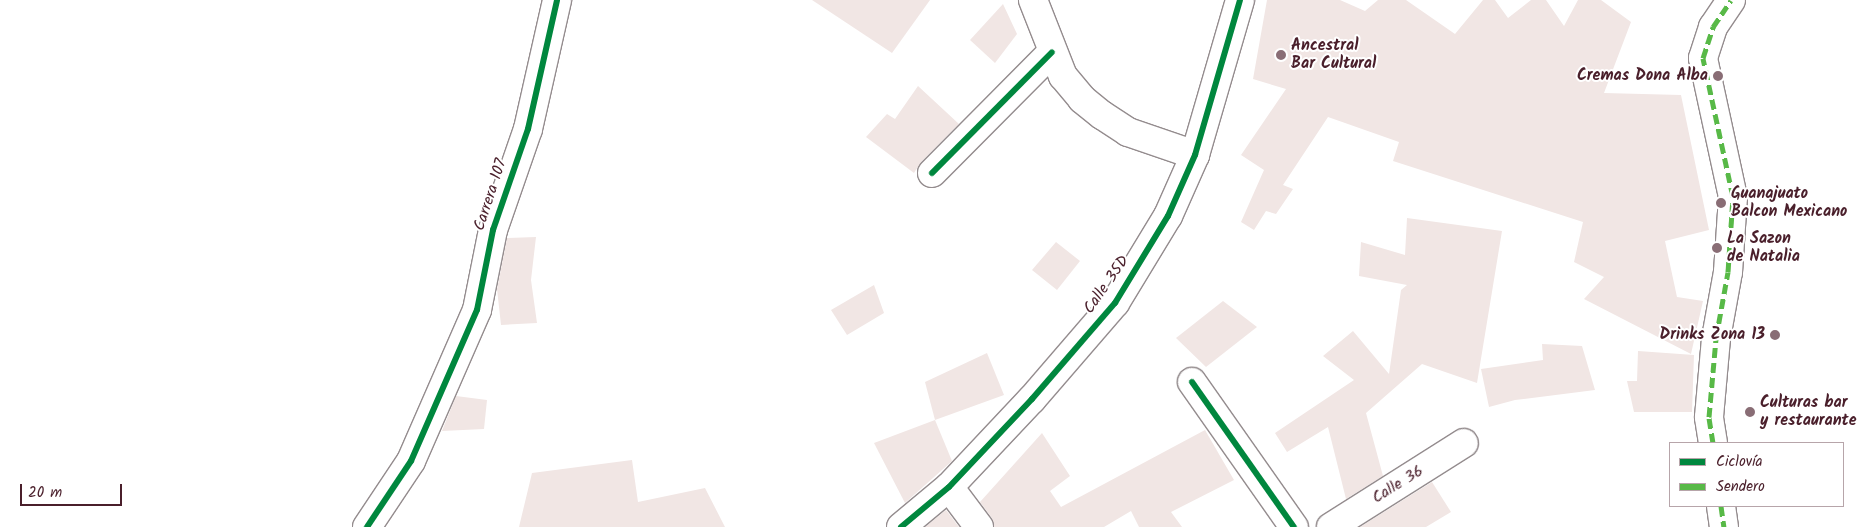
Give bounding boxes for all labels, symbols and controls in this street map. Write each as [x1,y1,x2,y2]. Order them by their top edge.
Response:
place label: Ancestral Bar Cultural [1291,36,1376,74]
marker: Ancestral Bar Cultural [1275,49,1287,61]
place label: Cremas Dona Alba [1577,66,1708,86]
marker: Cremas Dona Alba [1712,70,1724,82]
street label: Carrera 107 [470,157,512,233]
place label: Guanajuato Balcon Mexicano [1731,184,1847,222]
marker: Guanajuato Balcon Mexicano [1715,197,1727,209]
place label: La Sazon de Natalia [1727,229,1800,267]
marker: La Sazon de Natalia [1711,242,1723,254]
street label: Calle 35D [1080,252,1134,318]
place label: Drinks Zona 13 [1660,325,1765,345]
marker: Drinks Zona 13 [1769,329,1781,341]
place label: Culturas bar y restaurante [1760,393,1857,431]
marker: Culturas bar y restaurante [1744,406,1756,418]
legend [1669,442,1844,507]
text: Ciclovía [1716,450,1763,474]
street label: Calle 36 [1369,462,1427,508]
scale bar [22,474,125,506]
text: Sendero [1716,475,1765,499]
text: 20 m [28,481,62,505]

